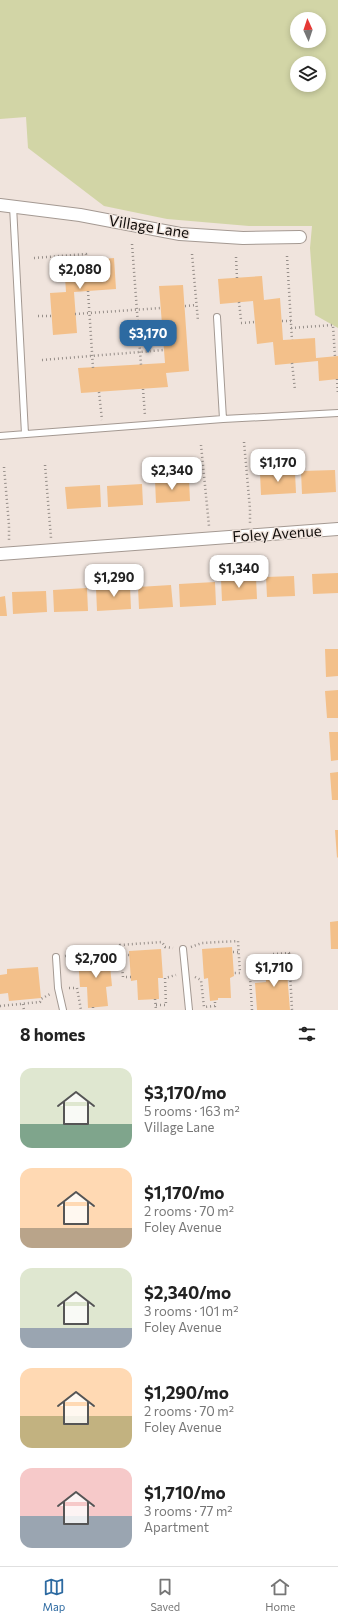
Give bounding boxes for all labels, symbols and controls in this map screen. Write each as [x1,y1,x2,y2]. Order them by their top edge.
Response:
north arrow [290,12,326,48]
map controls [290,12,326,92]
button: layers [290,56,326,92]
street label: Village Lane [108,211,191,241]
pin: $2,080 [47,256,113,290]
text: $2,080 [58,261,102,277]
pin: $3,170 [115,320,181,354]
text: $3,170 [129,325,167,341]
pin: $1,170 [245,449,311,483]
text: $1,170 [259,454,297,470]
pin: $2,340 [139,457,205,491]
text: $2,340 [151,462,193,478]
street label: Foley Avenue [232,521,322,545]
pin: $1,340 [206,555,272,589]
text: $1,340 [219,560,259,576]
pin: $1,290 [81,564,147,598]
text: $1,290 [94,569,134,585]
pin: $2,700 [63,945,129,979]
text: $2,700 [75,950,117,966]
pin: $1,710 [241,954,307,988]
text: $1,710 [255,959,293,975]
icon: filters [296,1023,318,1045]
text: 8 homes [20,1024,85,1045]
text: $3,170/mo [144,1082,226,1103]
icon: home [52,1084,100,1132]
text: 5 rooms · 163 m² [144,1103,240,1119]
text: Village Lane [144,1119,214,1135]
text: $1,170/mo [144,1182,224,1203]
icon: home [52,1184,100,1232]
text: 2 rooms · 70 m² [144,1203,234,1219]
text: Foley Avenue [144,1219,222,1235]
text: $2,340/mo [144,1282,231,1303]
icon: home [52,1284,100,1332]
text: 3 rooms · 101 m² [144,1303,238,1319]
text: Foley Avenue [144,1319,222,1335]
text: $1,290/mo [144,1382,229,1403]
icon: home [52,1384,100,1432]
text: 2 rooms · 70 m² [144,1403,234,1419]
text: Foley Avenue [144,1419,222,1435]
text: $1,710/mo [144,1482,226,1503]
icon: home [52,1484,100,1532]
text: 3 rooms · 77 m² [144,1503,233,1519]
text: Apartment [144,1519,209,1535]
tab: Map [43,1576,65,1613]
tab: Saved [150,1576,180,1613]
tab: Home [265,1576,295,1613]

